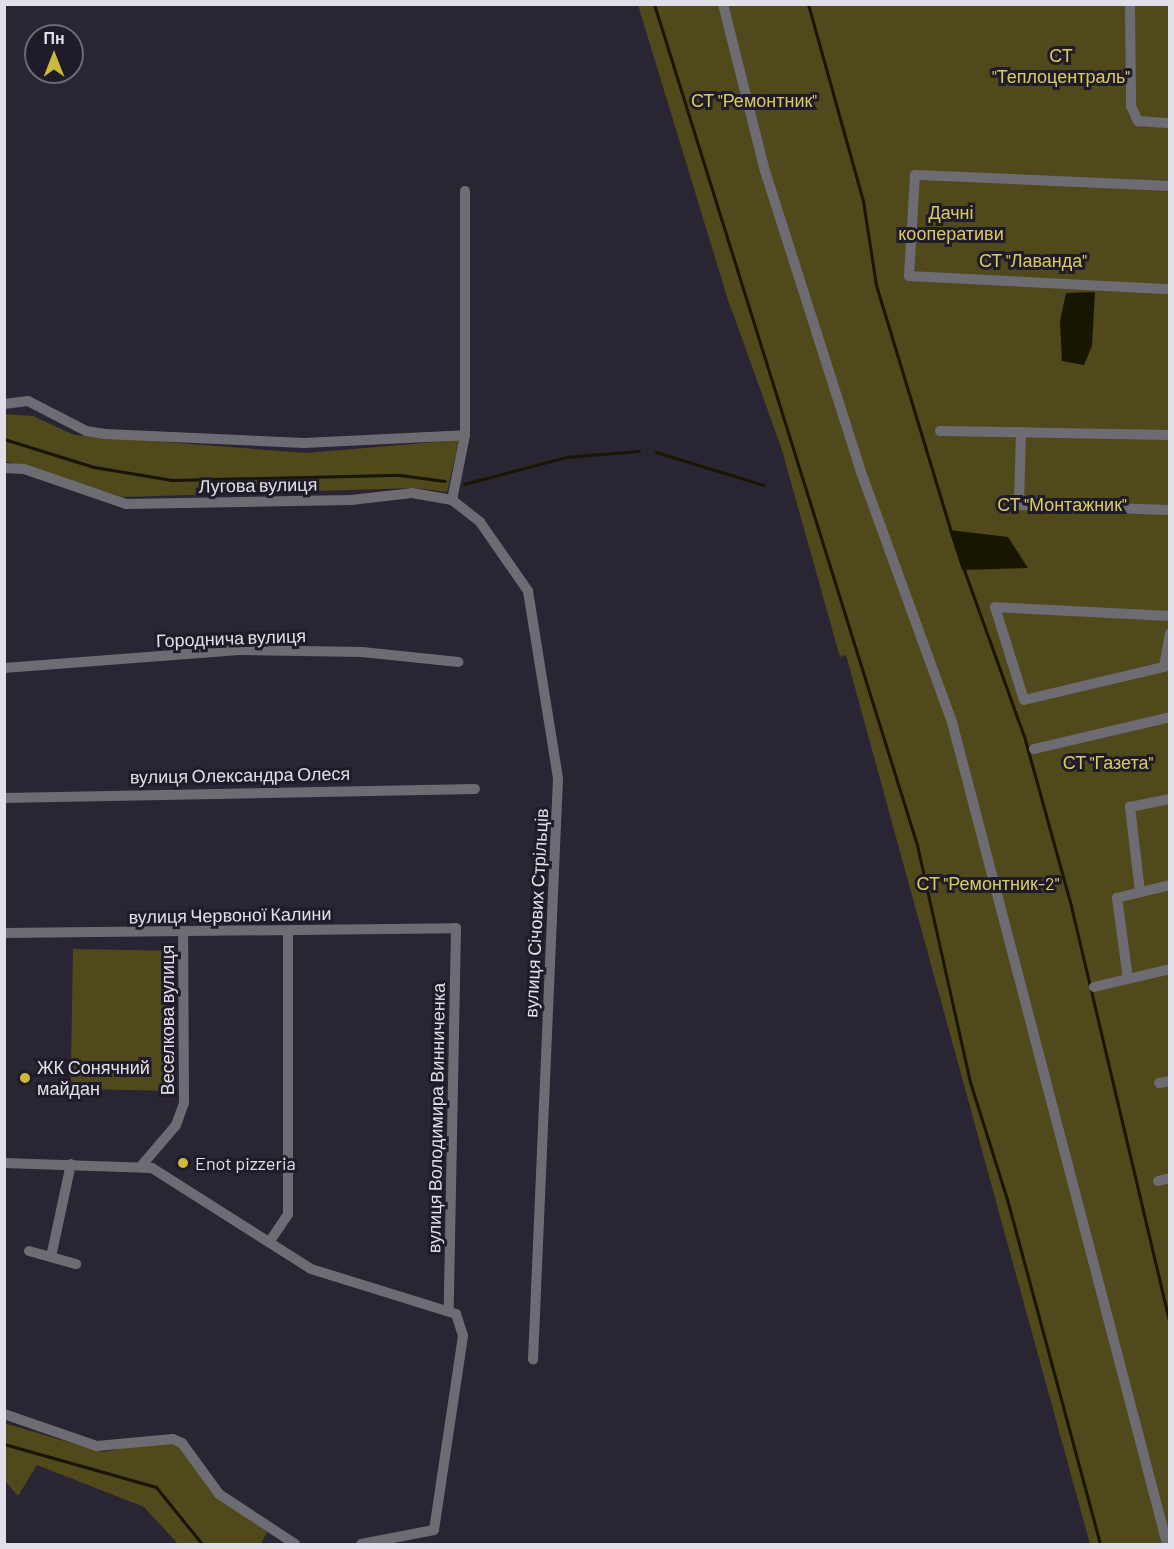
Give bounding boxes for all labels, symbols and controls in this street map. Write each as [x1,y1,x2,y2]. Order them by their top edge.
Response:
north arrow [24,24,84,84]
text: Пн [43,28,65,47]
park label: СТ "Теплоцентраль" [992,45,1130,88]
park label: СТ "Ремонтник" [691,89,817,111]
park label: Дачні кооперативи [898,202,1004,244]
park label: СТ "Лаванда" [979,249,1087,271]
street label: Лугова вулиця [199,473,317,497]
park label: СТ "Монтажник" [997,493,1127,515]
street label: Городнича вулиця [156,625,306,651]
park label: СТ "Газета" [1063,751,1153,773]
street label: вулиця Олександра Олеся [130,762,350,788]
street label: вулиця Січових Стрільців [520,808,552,1018]
park label: СТ "Ремонтник-2" [917,872,1059,894]
street label: вулиця Червоної Калини [128,902,332,928]
street label: Веселкова вулиця [156,945,178,1095]
street label: вулиця Володимира Винниченка [423,983,449,1253]
place label: ЖК Сонячний майдан [37,1057,150,1100]
marker: ЖК Сонячний майдан [18,1071,32,1085]
place label: Enot pizzeria [195,1152,296,1174]
marker: Enot pizzeria [176,1156,190,1170]

